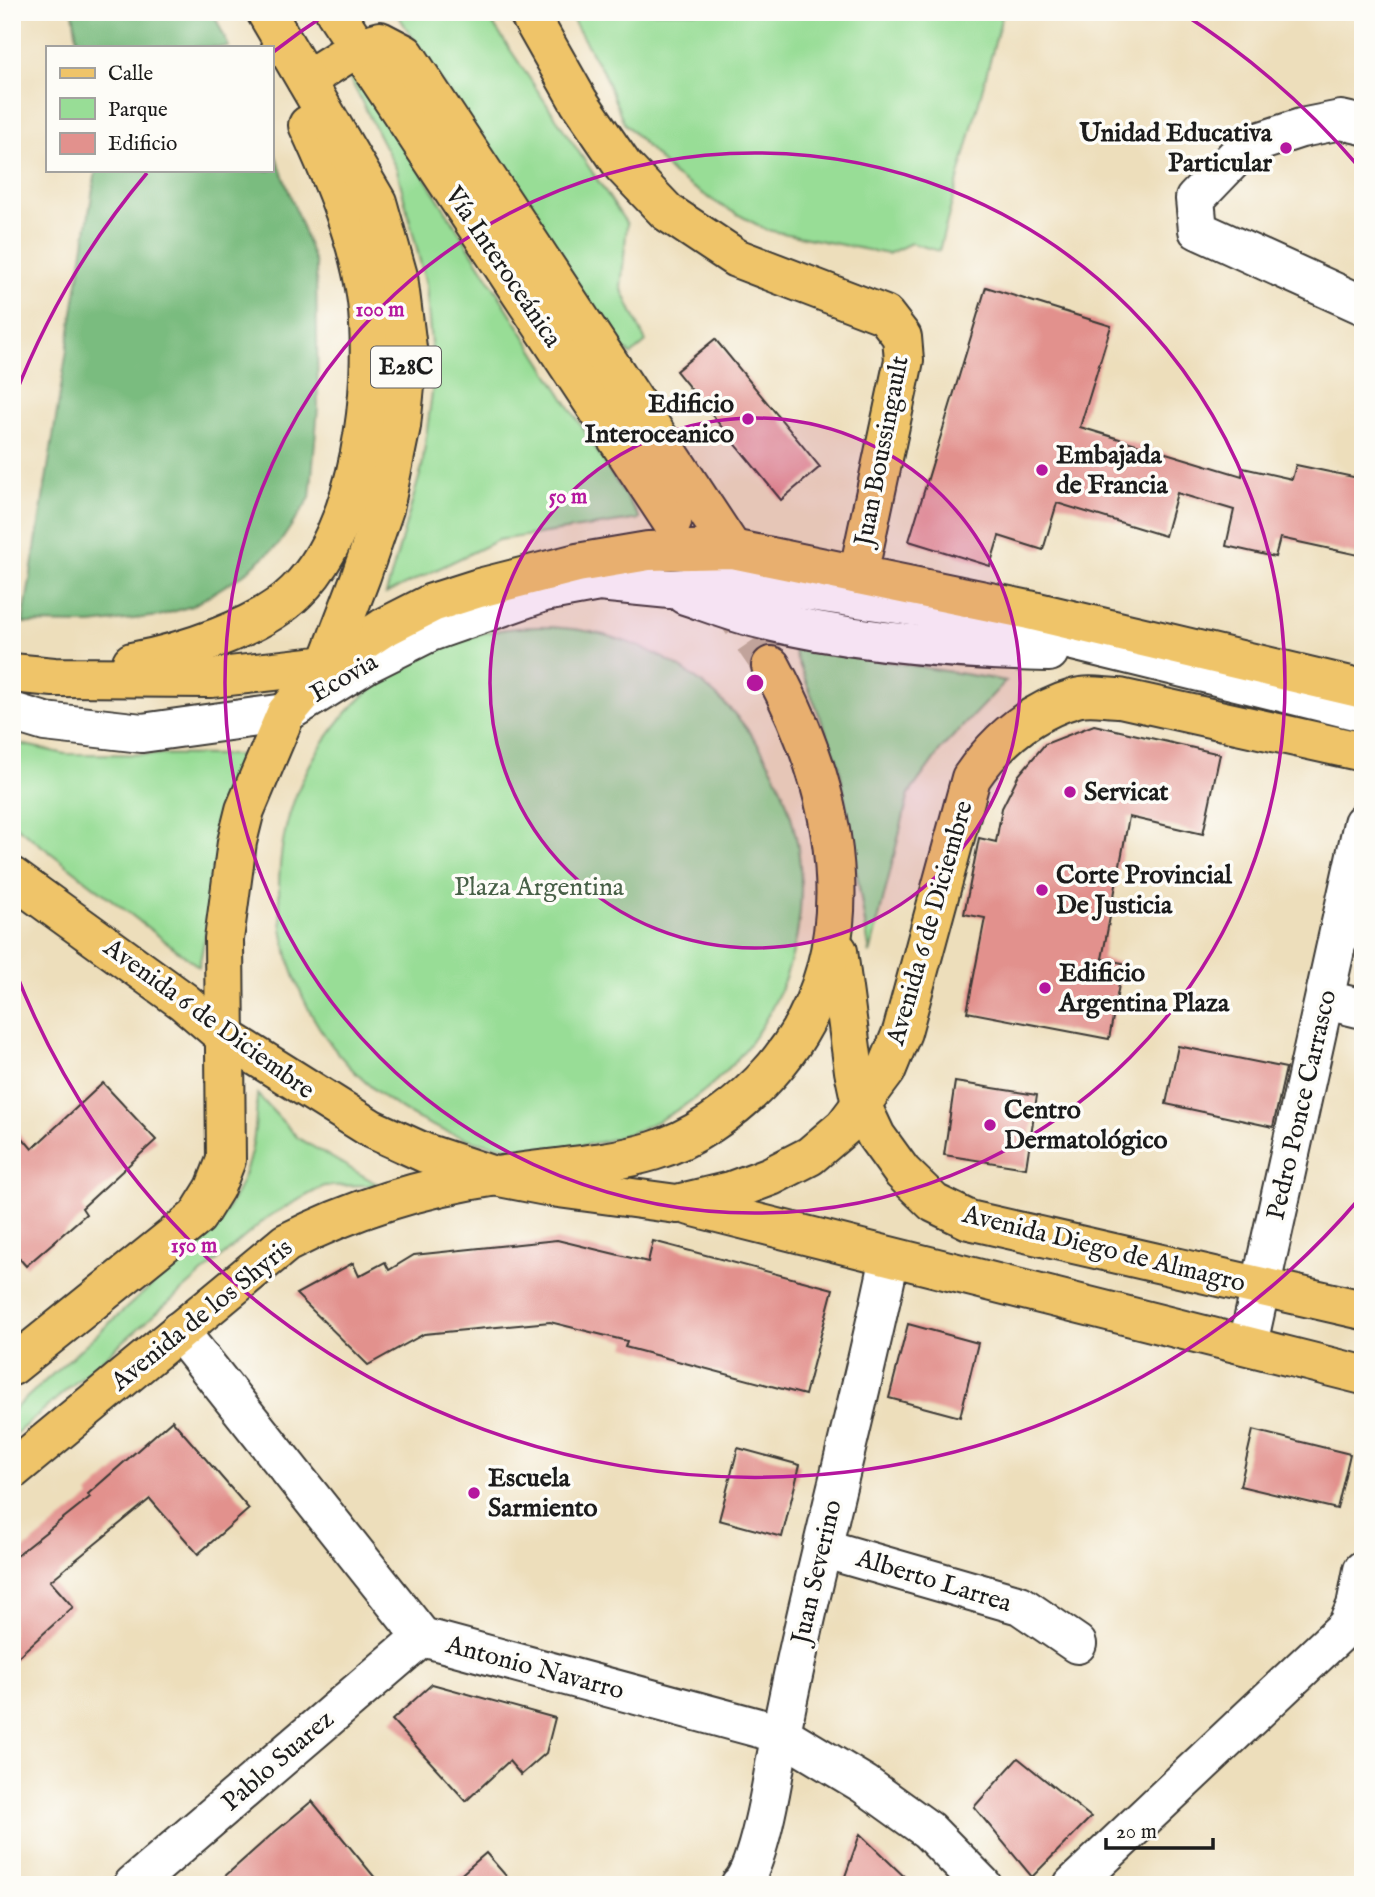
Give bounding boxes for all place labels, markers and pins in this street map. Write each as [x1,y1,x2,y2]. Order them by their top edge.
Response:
place label: Unidad Educativa Particular [1078,117,1273,180]
marker: Unidad Educativa Particular [1278,140,1294,156]
place label: Edificio Interoceanico [584,388,734,451]
marker: Edificio Interoceanico [740,411,756,427]
place label: Embajada de Francia [1056,439,1168,502]
marker: Embajada de Francia [1034,462,1050,478]
centre of rings [743,671,767,695]
place label: Servicat [1084,776,1169,809]
marker: Servicat [1062,784,1078,800]
place label: Corte Provincial De Justicia [1056,859,1233,922]
marker: Corte Provincial De Justicia [1034,882,1050,898]
place label: Edificio Argentina Plaza [1058,957,1230,1020]
marker: Edificio Argentina Plaza [1037,980,1053,996]
place label: Centro Dermatológico [1004,1094,1168,1157]
marker: Centro Dermatológico [982,1117,998,1133]
place label: Escuela Sarmiento [488,1462,598,1525]
marker: Escuela Sarmiento [466,1485,482,1501]

